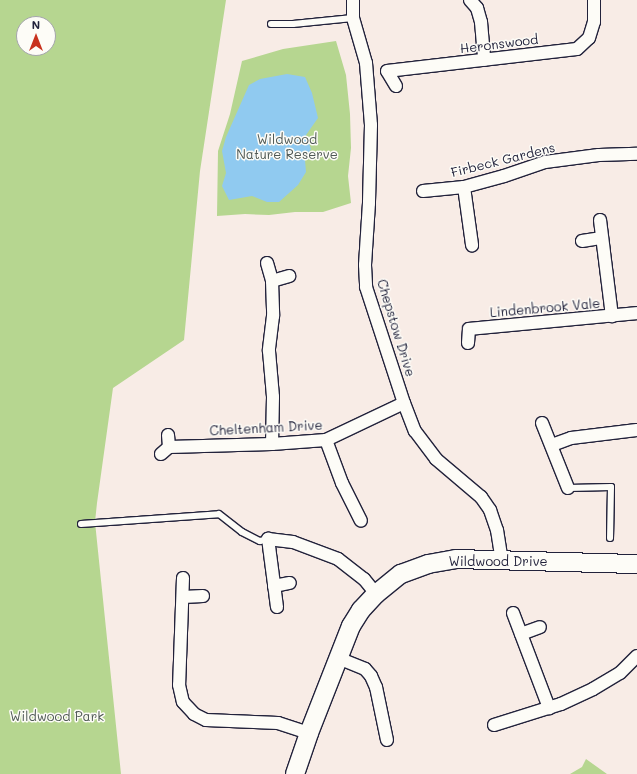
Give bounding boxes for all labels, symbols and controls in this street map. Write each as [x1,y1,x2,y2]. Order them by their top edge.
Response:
north arrow [16,16,56,56]
text: N [32,17,40,32]
street label: Heronswood [459,31,539,57]
park label: Wildwood Nature Reserve [236,132,338,163]
street label: Firbeck Gardens [449,140,557,180]
street label: Chepstow Drive [374,277,418,379]
street label: Lindenbrook Vale [489,295,601,321]
street label: Cheltenham Drive [209,417,323,439]
street label: Wildwood Drive [448,553,548,569]
park label: Wildwood Park [10,708,104,724]

